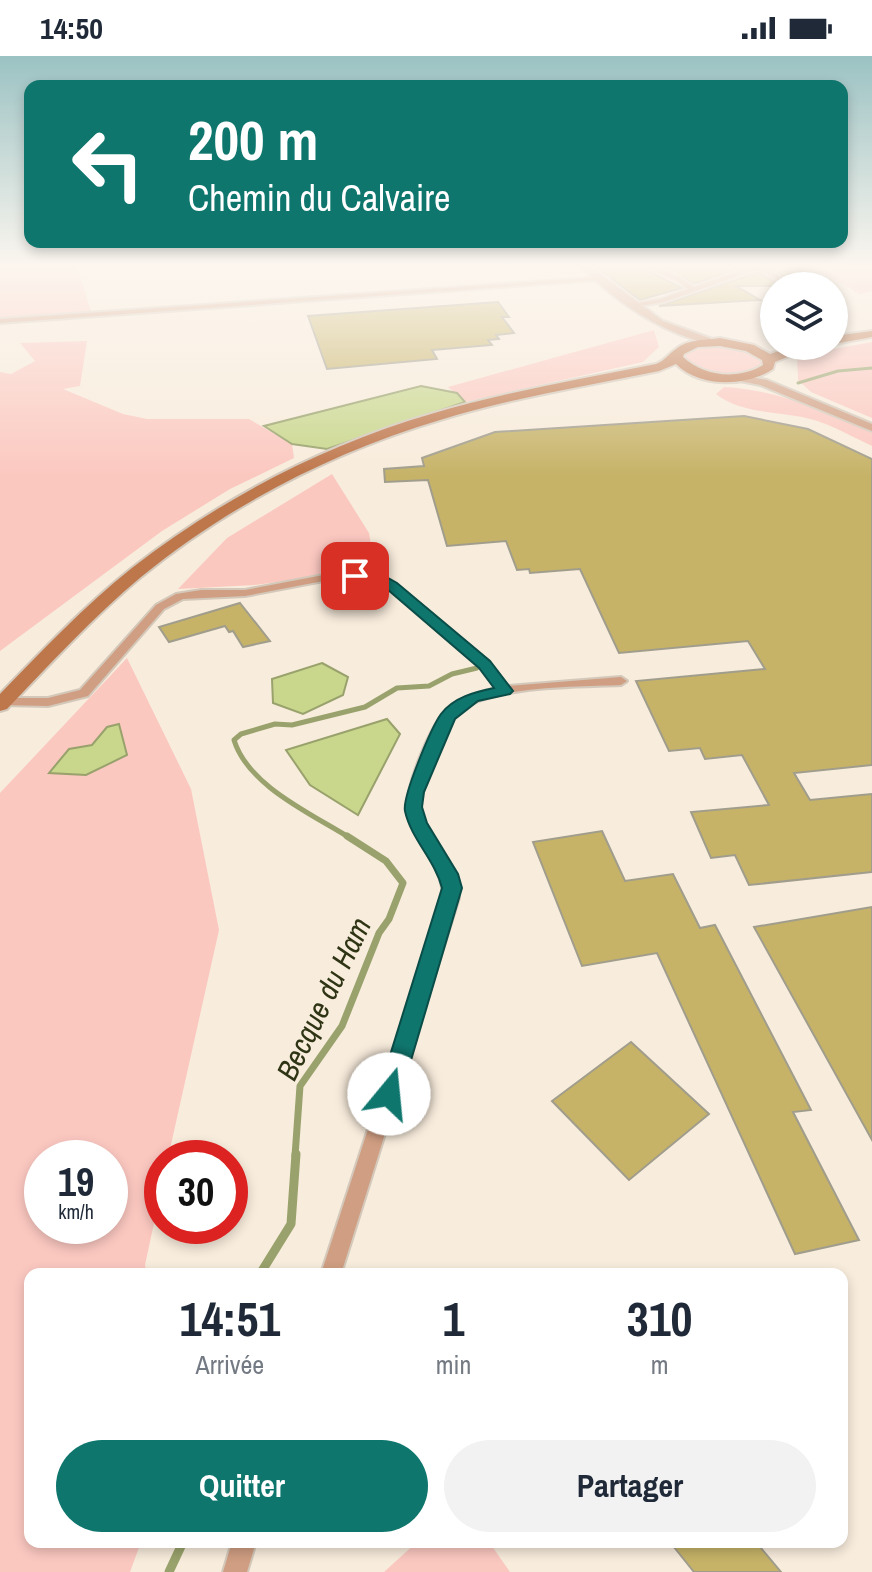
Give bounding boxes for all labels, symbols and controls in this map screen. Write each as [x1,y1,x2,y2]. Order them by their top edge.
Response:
text: 14:50 [40,8,103,48]
text: 200 m [188,102,318,177]
icon: left [56,112,160,216]
text: Chemin du Calvaire [188,174,451,222]
map controls [760,272,848,360]
button: layers [760,272,848,360]
pin [321,542,389,610]
icon: arrive [333,554,377,598]
water label: Becque du Ham [266,911,380,1087]
position arrow [347,1052,431,1136]
speed limit sign: 30 [144,1140,248,1244]
text: 19 [58,1155,94,1208]
text: km/h [58,1198,94,1225]
text: 14:51 [180,1286,280,1351]
text: 1 [443,1286,464,1351]
text: 310 [627,1286,692,1351]
text: Arrivée [196,1347,264,1382]
text: min [436,1347,471,1382]
text: m [651,1347,669,1382]
button: Quitter [56,1440,428,1532]
button: Partager [444,1440,816,1532]

